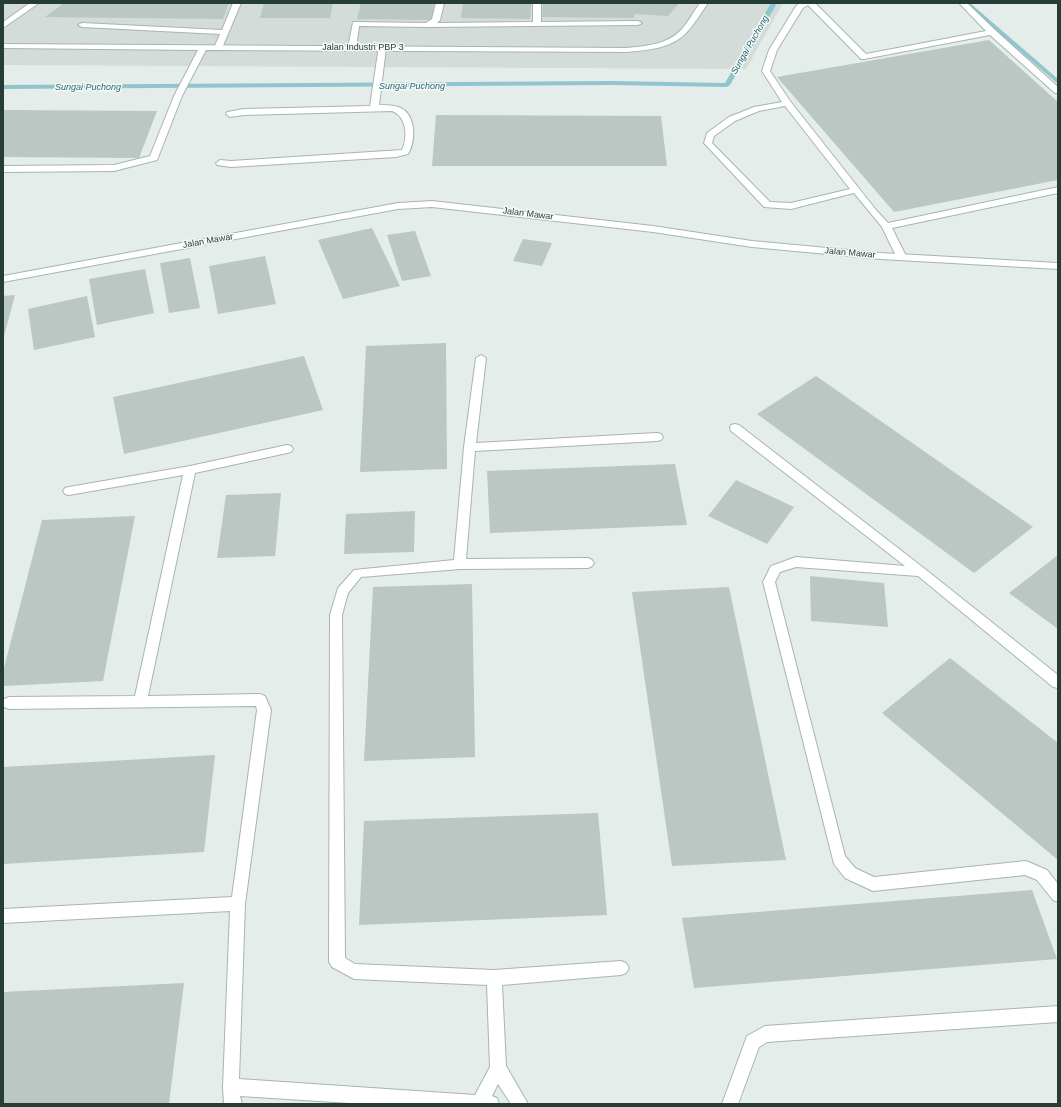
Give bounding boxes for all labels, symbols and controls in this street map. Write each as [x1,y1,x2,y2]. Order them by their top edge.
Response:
water label: Sungai Puchong [729,14,771,76]
street label: Jalan Industri PBP 3 [322,43,404,53]
water label: Sungai Puchong [379,81,445,91]
water label: Sungai Puchong [55,82,121,92]
street label: Jalan Mawar [502,206,554,222]
street label: Jalan Mawar [182,231,234,251]
street label: Jalan Mawar [824,245,876,261]

